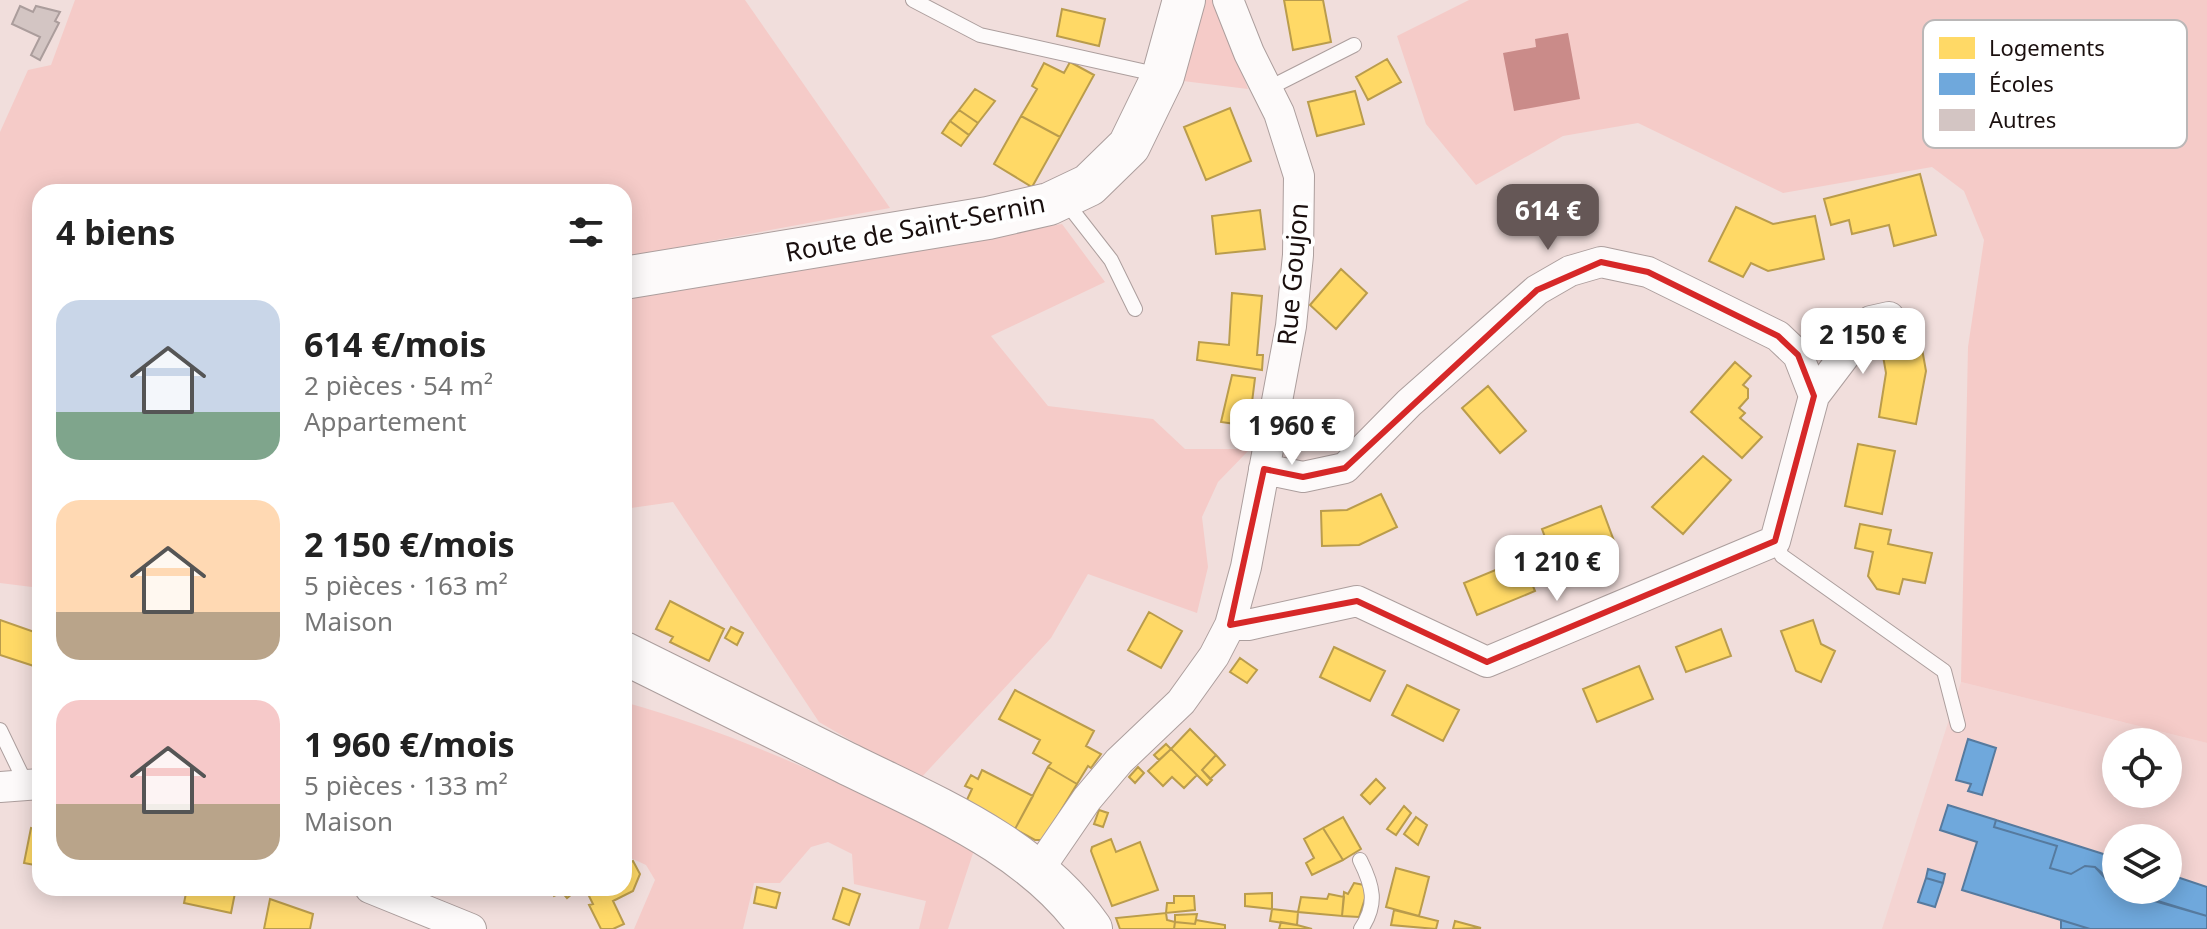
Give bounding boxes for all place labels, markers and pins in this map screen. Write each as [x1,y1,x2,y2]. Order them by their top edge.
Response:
pin: 614 € [1492,184,1604,252]
pin: 2 150 € [1789,308,1937,376]
pin: 1 960 € [1218,399,1366,467]
pin: 1 210 € [1483,535,1631,603]

